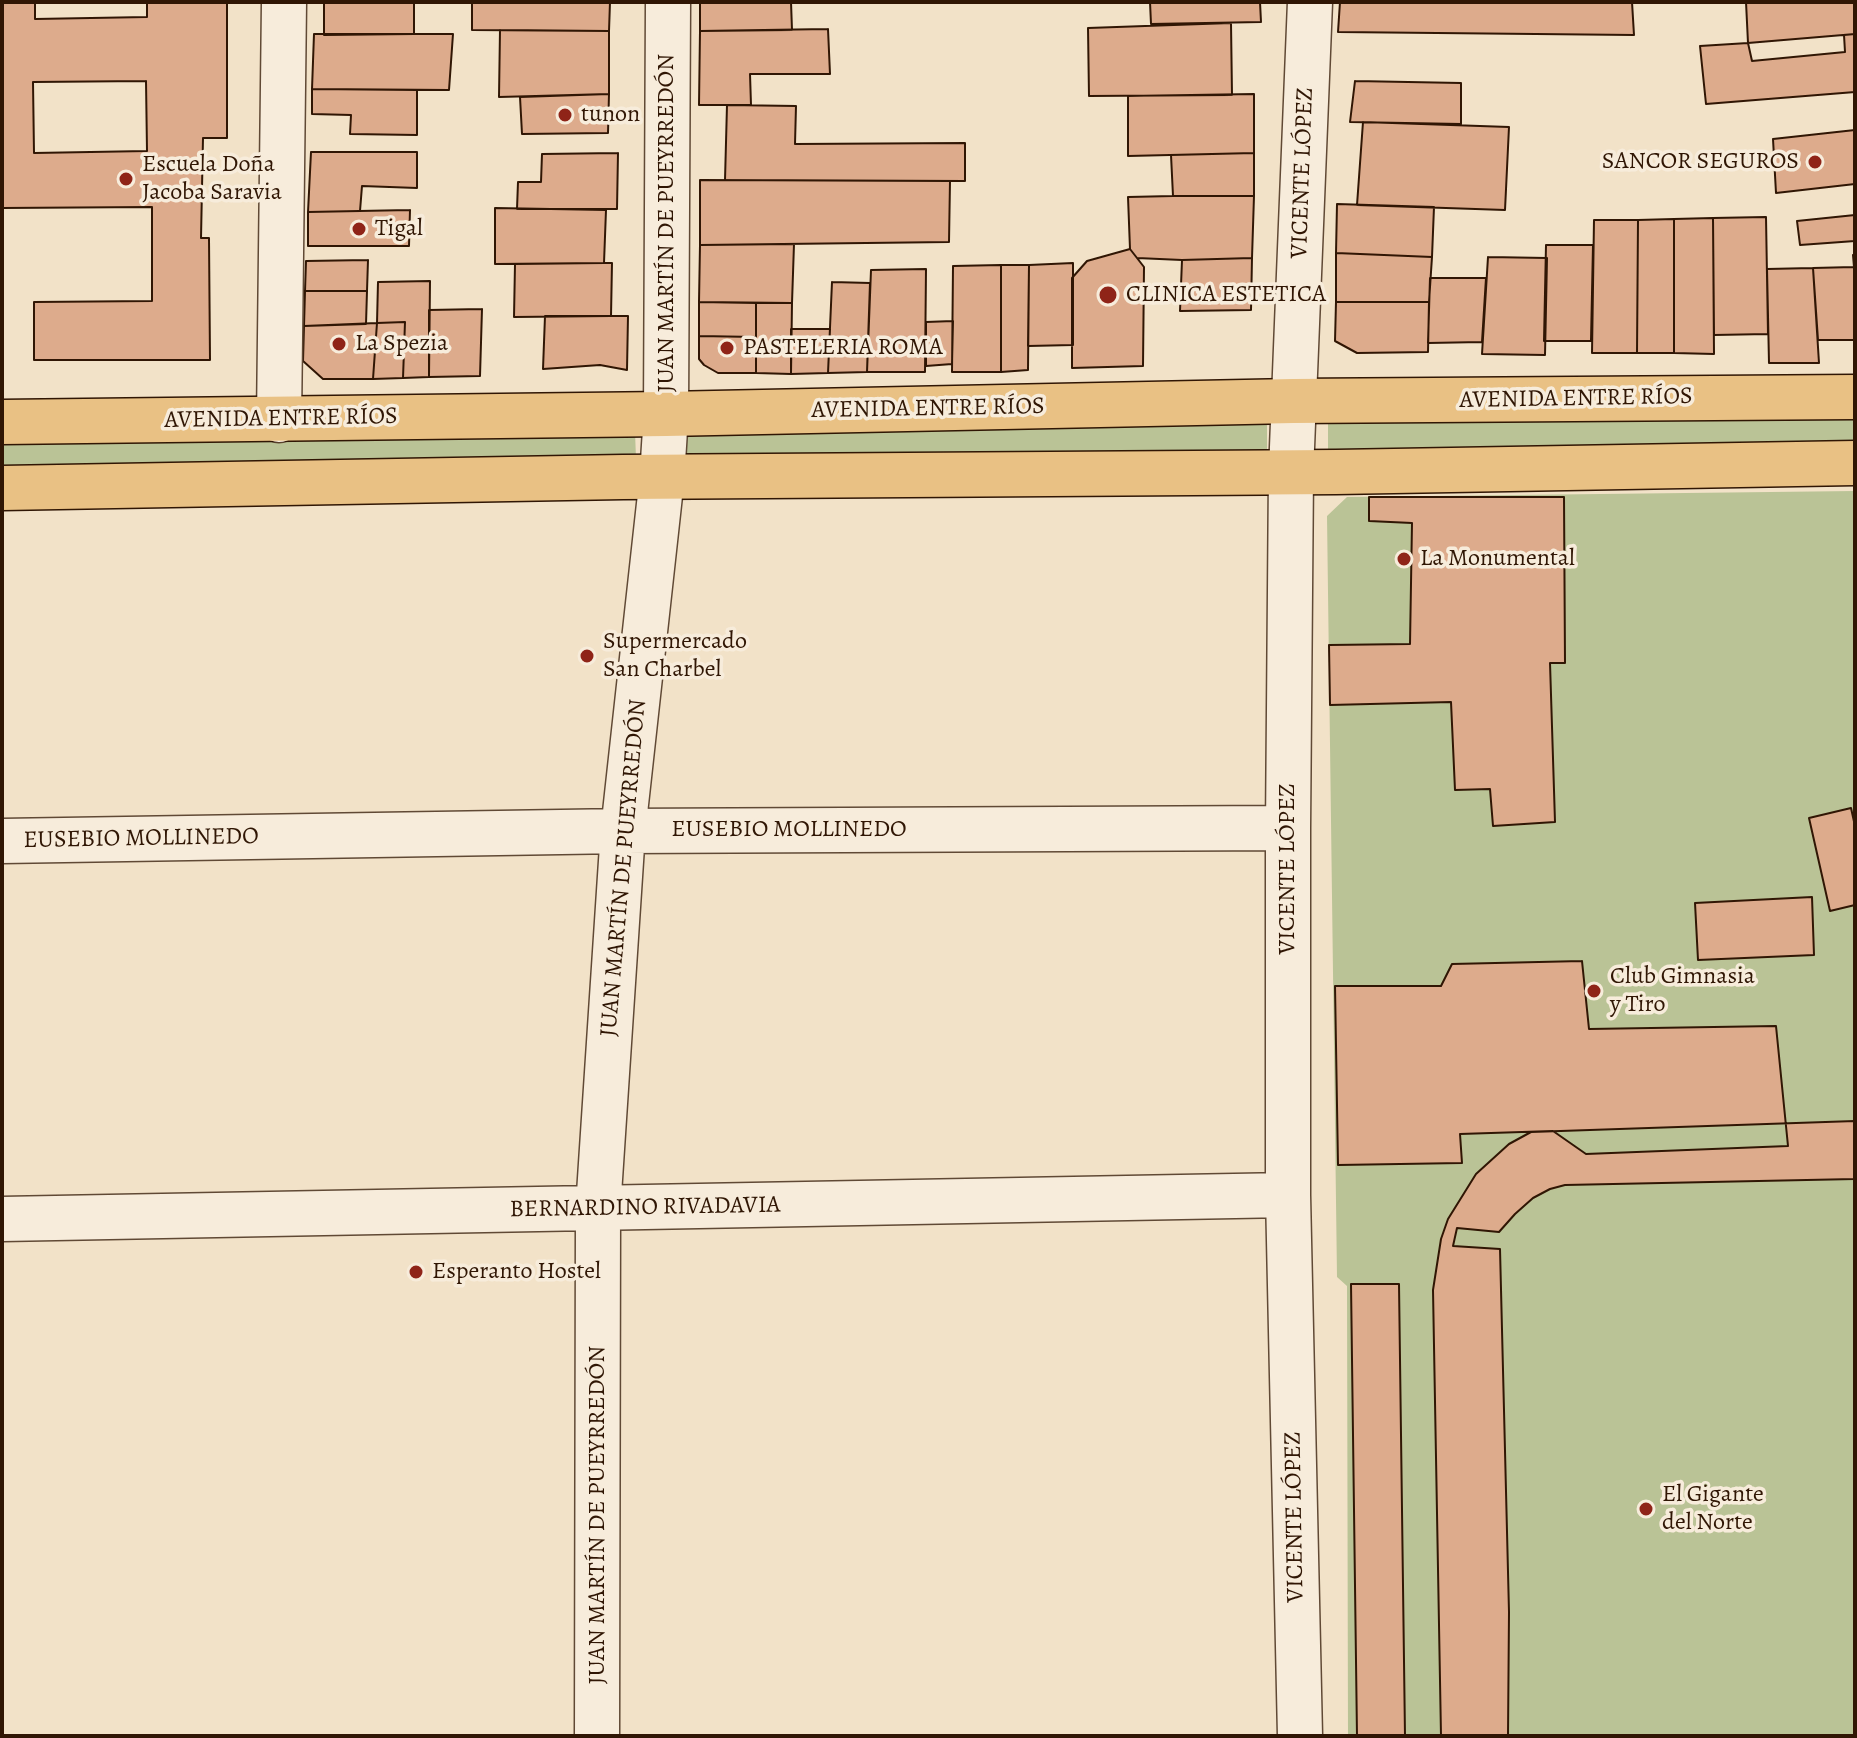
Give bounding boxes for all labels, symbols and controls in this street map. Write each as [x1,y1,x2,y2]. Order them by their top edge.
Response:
street label: JUAN MARTÍN DE PUEYRREDÓN [653,54,681,392]
street label: VICENTE LÓPEZ [1286,87,1320,259]
place label: tunon [581,101,640,129]
marker: tunon [556,106,574,124]
place label: SANCOR SEGUROS [1602,148,1799,176]
place label: Escuela Doña Jacoba Saravia [142,151,282,207]
marker: SANCOR SEGUROS [1806,153,1824,171]
marker: Escuela Doña Jacoba Saravia [117,170,135,188]
place label: Tigal [375,215,423,243]
marker: Tigal [350,220,368,238]
place label: CLINICA ESTETICA [1126,281,1326,309]
marker: CLINICA ESTETICA [1097,284,1119,306]
place label: La Spezia [355,330,448,358]
place label: PASTELERIA ROMA [743,334,943,362]
marker: La Spezia [330,335,348,353]
marker: PASTELERIA ROMA [718,339,736,357]
street label: AVENIDA ENTRE RÍOS [1459,383,1693,415]
street label: AVENIDA ENTRE RÍOS [811,393,1045,425]
street label: AVENIDA ENTRE RÍOS [164,403,398,435]
place label: La Monumental [1420,545,1575,573]
marker: La Monumental [1395,550,1413,568]
place label: Supermercado San Charbel [603,628,747,684]
marker: Supermercado San Charbel [578,647,596,665]
street label: JUAN MARTÍN DE PUEYRREDÓN [595,698,653,1038]
street label: VICENTE LÓPEZ [1274,783,1302,955]
street label: EUSEBIO MOLLINEDO [671,816,907,844]
street label: EUSEBIO MOLLINEDO [23,823,259,855]
place label: Club Gimnasia y Tiro [1610,963,1755,1019]
marker: Club Gimnasia y Tiro [1585,982,1603,1000]
street label: BERNARDINO RIVADAVIA [509,1191,781,1225]
place label: Esperanto Hostel [432,1258,601,1286]
marker: Esperanto Hostel [407,1263,425,1281]
street label: JUAN MARTÍN DE PUEYRREDÓN [584,1346,612,1684]
street label: VICENTE LÓPEZ [1279,1431,1311,1603]
place label: El Gigante del Norte [1662,1481,1764,1537]
marker: El Gigante del Norte [1637,1500,1655,1518]

